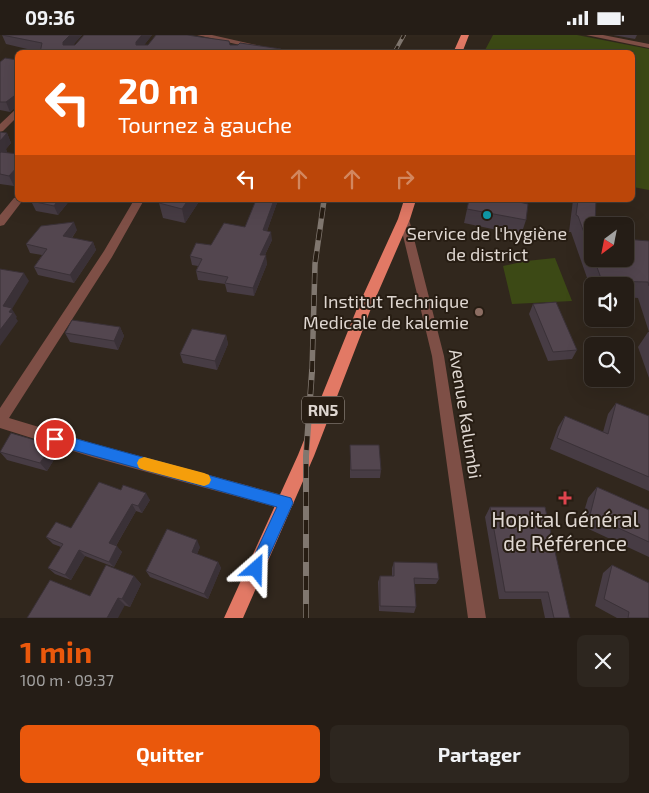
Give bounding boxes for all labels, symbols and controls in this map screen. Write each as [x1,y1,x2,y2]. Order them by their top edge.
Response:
text: 09:36 [25,6,75,29]
text: 20 m [118,69,199,111]
icon: left [35,70,100,135]
text: Tournez à gauche [118,111,292,137]
icon: left [232,165,260,193]
icon: ahead [285,165,313,193]
icon: ahead [338,165,366,193]
icon: right [391,165,419,193]
marker: Service de l'hygiène de district [481,209,493,221]
north arrow [584,217,634,267]
map controls [584,217,634,387]
place label: Service de l'hygiène de district [407,222,567,265]
button: sound [584,277,634,327]
place label: Institut Technique Medicale de kalemie [303,290,469,333]
marker: Institut Technique Medicale de kalemie [473,306,485,318]
button: search [584,337,634,387]
street label: Avenue Kalumbi [445,347,487,480]
road number: RN5 [302,397,344,423]
pin [34,418,76,460]
icon: arrive [41,425,69,453]
marker: Hopital Général de Référence [558,491,572,505]
place label: Hopital Général de Référence [491,506,639,555]
position arrow [229,542,281,594]
text: 1 min [20,633,92,669]
button: close [577,635,629,687]
text: 100 m · 09:37 [20,670,114,689]
button: Quitter [20,725,320,783]
button: Partager [330,725,629,783]

